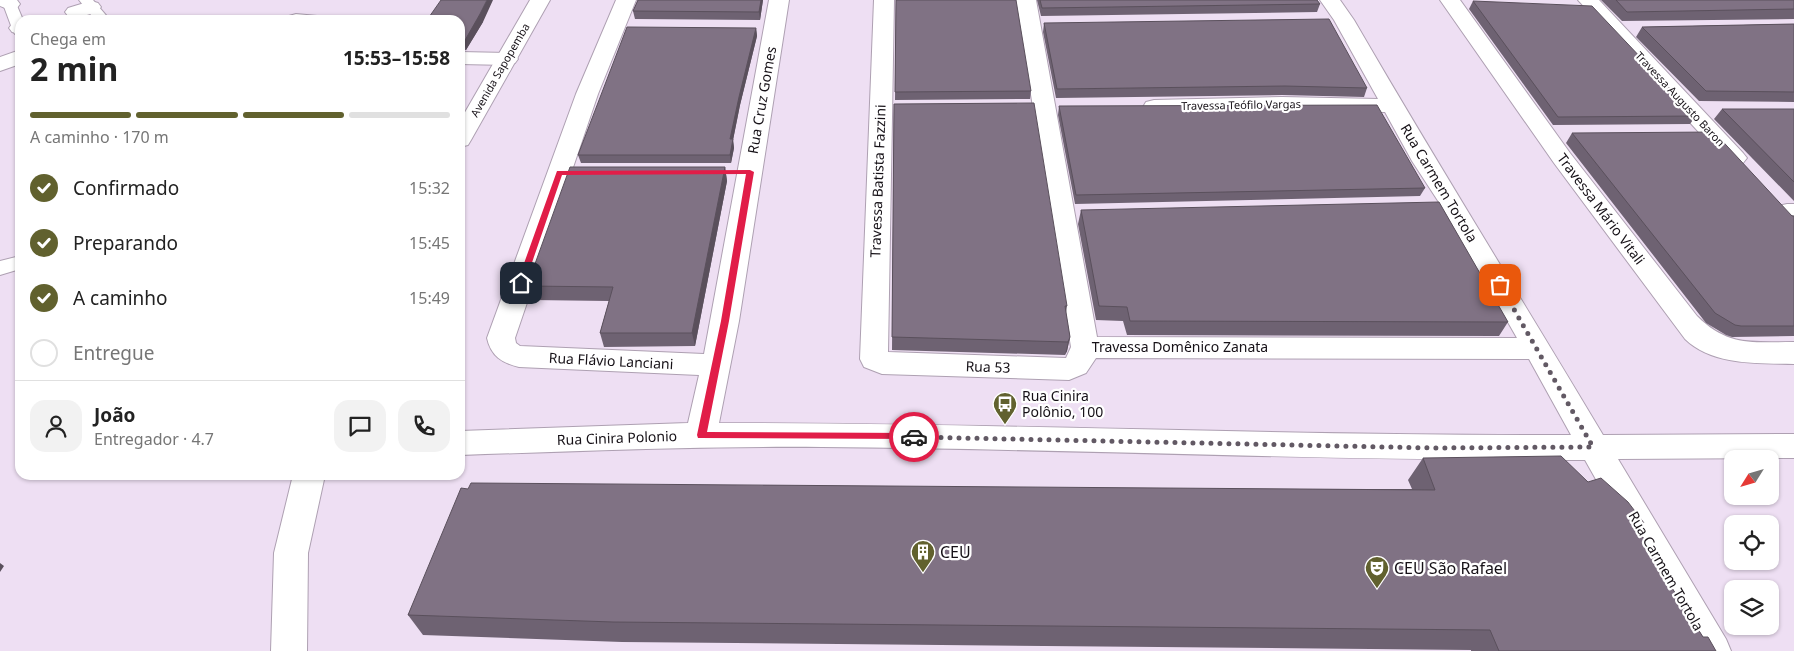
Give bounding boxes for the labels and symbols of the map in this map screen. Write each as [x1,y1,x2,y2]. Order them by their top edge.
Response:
street label: Avenida Sapopemba [467,20,533,119]
street label: Rua Cruz Gomes [743,44,780,155]
street label: Travessa Augusto Baron [1632,48,1728,149]
street label: Travessa Teófilo Vargas [1181,96,1301,113]
street label: Travessa Batista Fazzini [865,104,890,258]
street label: Rua Carmem Tortola [1396,120,1482,246]
street label: Travessa Mário Vitali [1553,149,1649,268]
pin [500,262,542,304]
pin [1479,264,1521,306]
street label: Travessa Domênico Zanata [1092,337,1268,356]
street label: Rua Flávio Lanciani [548,348,674,373]
street label: Rua 53 [965,356,1011,377]
place label: Rua Cinira Polônio, 100 [1022,386,1103,421]
bus stop icon: Rua Cinira Polônio, 100 [992,391,1018,425]
courier [889,412,939,462]
street label: Rua Cinira Polonio [557,426,677,449]
north arrow [1724,450,1779,505]
street label: Rua Carmem Tortola [1624,507,1708,634]
building icon: CEU [910,539,936,573]
place label: CEU [940,541,971,563]
theatre icon: CEU São Rafael [1364,555,1390,589]
place label: CEU São Rafael [1394,557,1507,579]

